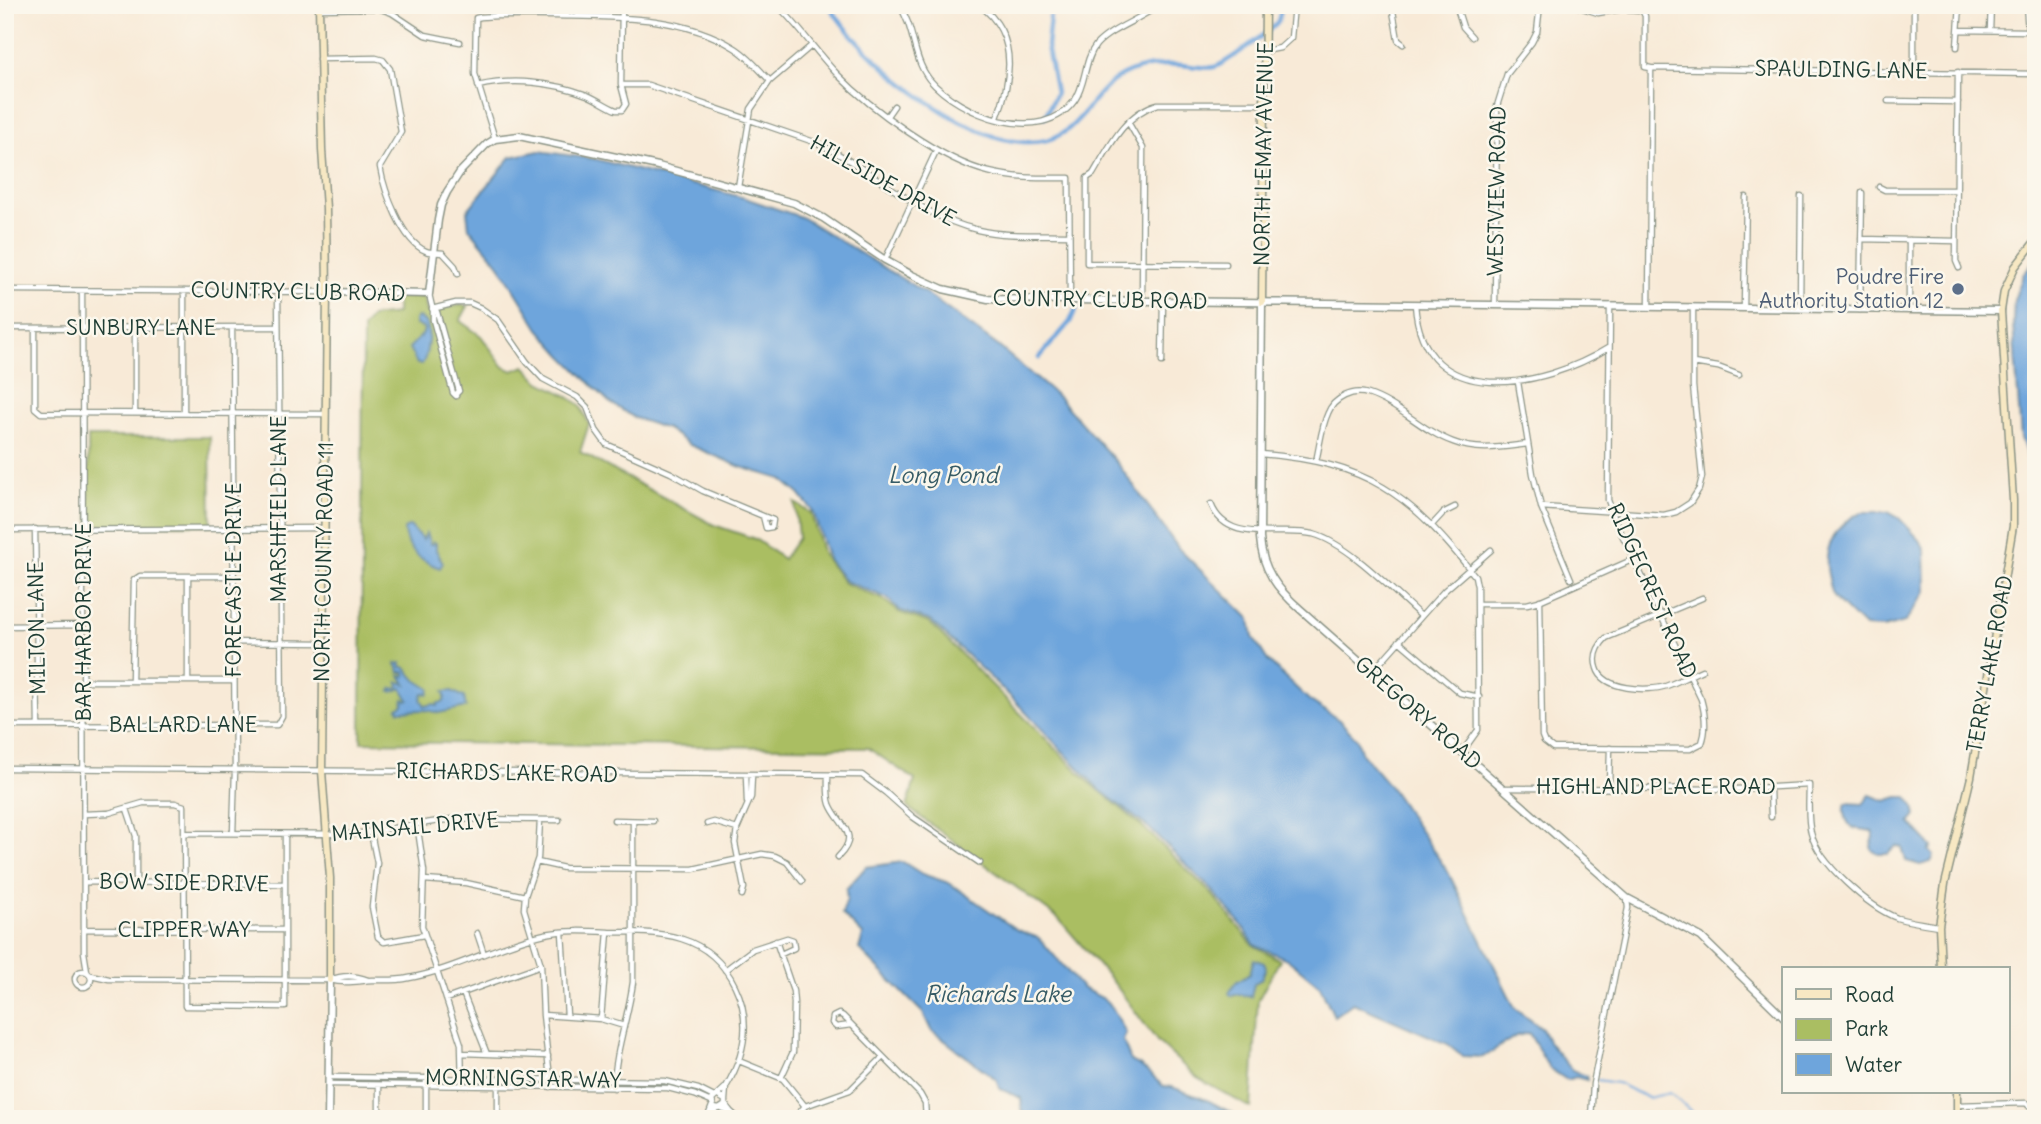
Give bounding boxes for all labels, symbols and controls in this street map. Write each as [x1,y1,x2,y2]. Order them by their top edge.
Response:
street label: NORTH LEMAY AVENUE [1248,42,1279,266]
street label: SPAULDING LANE [1754,54,1928,85]
street label: WESTVIEW ROAD [1482,105,1511,276]
street label: HILLSIDE DRIVE [805,129,961,232]
place label: Poudre Fire Authority Station 12 [1759,263,1944,314]
street label: COUNTRY CLUB ROAD [190,276,406,307]
marker: Poudre Fire Authority Station 12 [1950,281,1966,297]
street label: COUNTRY CLUB ROAD [992,284,1208,315]
street label: SUNBURY LANE [66,314,216,341]
street label: MARSHFIELD LANE [265,415,292,603]
street label: NORTH COUNTY ROAD 11 [308,442,339,682]
water label: Long Pond [888,460,1001,489]
street label: FORECASTLE DRIVE [220,482,247,678]
street label: RIDGECREST ROAD [1602,499,1703,683]
street label: BAR HARBOR DRIVE [70,523,97,721]
street label: MILTON LANE [22,561,51,695]
street label: TERRY LAKE ROAD [1961,573,2018,755]
street label: GREGORY ROAD [1349,650,1487,775]
street label: BALLARD LANE [109,711,257,738]
street label: RICHARDS LAKE ROAD [396,757,618,788]
street label: HIGHLAND PLACE ROAD [1536,773,1776,800]
street label: MAINSAIL DRIVE [330,806,500,847]
street label: BOW SIDE DRIVE [99,868,269,897]
street label: CLIPPER WAY [117,916,251,943]
legend [1782,967,2010,1092]
water label: Richards Lake [925,979,1073,1008]
text: Road [1845,981,1894,1008]
text: Park [1845,1015,1888,1042]
text: Water [1845,1051,1903,1078]
street label: MORNINGSTAR WAY [425,1063,622,1094]

